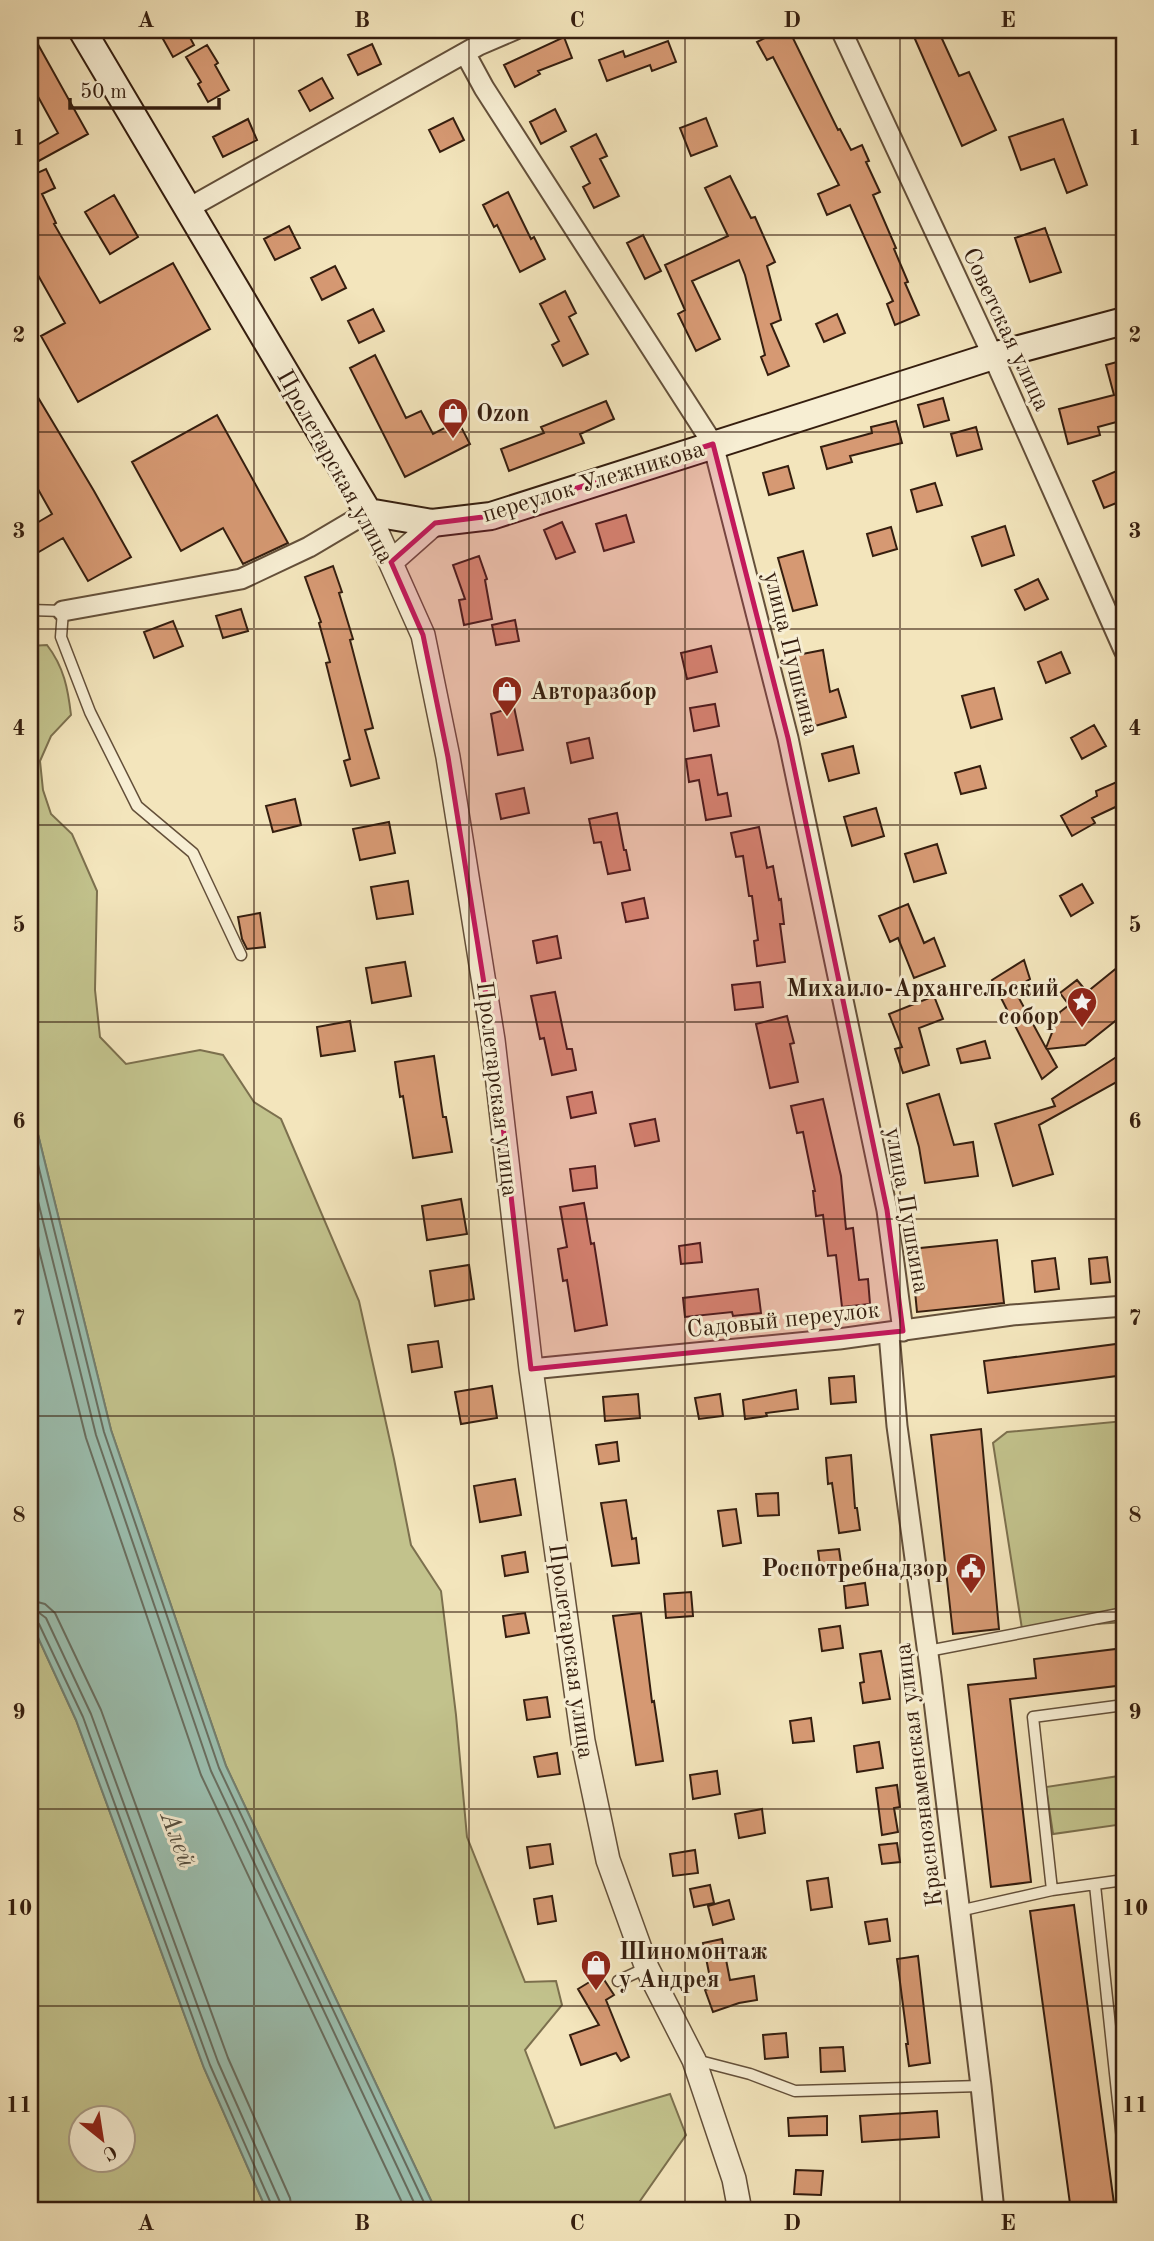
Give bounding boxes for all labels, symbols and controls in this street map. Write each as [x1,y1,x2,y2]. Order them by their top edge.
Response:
text: A [137,9,155,32]
text: B [354,9,370,32]
text: C [569,9,585,32]
text: D [783,9,801,32]
text: E [1000,9,1016,32]
scale bar [70,66,219,110]
text: 50 m [80,82,127,103]
text: 1 [12,127,26,150]
text: 1 [1128,127,1142,150]
street label: Советская улица [957,245,1053,415]
text: 2 [12,324,26,347]
text: 2 [1128,324,1142,347]
street label: Пролетарская улица [271,366,397,568]
shop icon: Ozon [436,396,470,440]
place label: Ozon [476,403,530,427]
street label: переулок Улежникова [480,438,708,528]
text: 3 [12,520,26,543]
text: 3 [1128,520,1142,543]
street label: улица Пушкина [758,569,822,738]
shop icon: Авторазбор [490,674,524,718]
place label: Авторазбор [530,681,657,705]
text: 4 [12,717,26,740]
text: 4 [1128,717,1142,740]
text: 5 [12,914,26,937]
text: 5 [1128,914,1142,937]
place label: Михаило-Архангельский собор [786,978,1059,1030]
street label: Пролетарская улица [471,980,521,1199]
place icon: Михаило-Архангельский собор [1065,985,1099,1029]
text: 6 [12,1110,26,1133]
text: 6 [1128,1110,1142,1133]
street label: улица Пушкина [880,1126,932,1295]
street label: Садовый переулок [686,1299,881,1343]
text: 7 [12,1307,26,1330]
text: 7 [1128,1307,1142,1330]
text: 8 [12,1504,26,1527]
text: 8 [1128,1504,1142,1527]
street label: Пролетарская улица [543,1542,597,1761]
public building icon: Роспотребнадзор [954,1551,988,1595]
place label: Роспотребнадзор [761,1558,948,1582]
street label: Краснознаменская улица [892,1641,948,1908]
text: 9 [12,1701,26,1724]
text: 9 [1128,1701,1142,1724]
water label: Алей [154,1806,200,1872]
text: 10 [6,1897,32,1920]
text: 10 [1122,1897,1148,1920]
place label: Шиномонтаж у Андрея [619,1941,768,1993]
shop icon: Шиномонтаж у Андрея [579,1948,613,1992]
text: 11 [6,2094,32,2117]
text: 11 [1122,2094,1148,2117]
north arrow [66,2104,136,2174]
text: С [99,2140,119,2163]
text: A [137,2212,155,2235]
text: B [354,2212,370,2235]
text: C [569,2212,585,2235]
text: D [783,2212,801,2235]
text: E [1000,2212,1016,2235]

